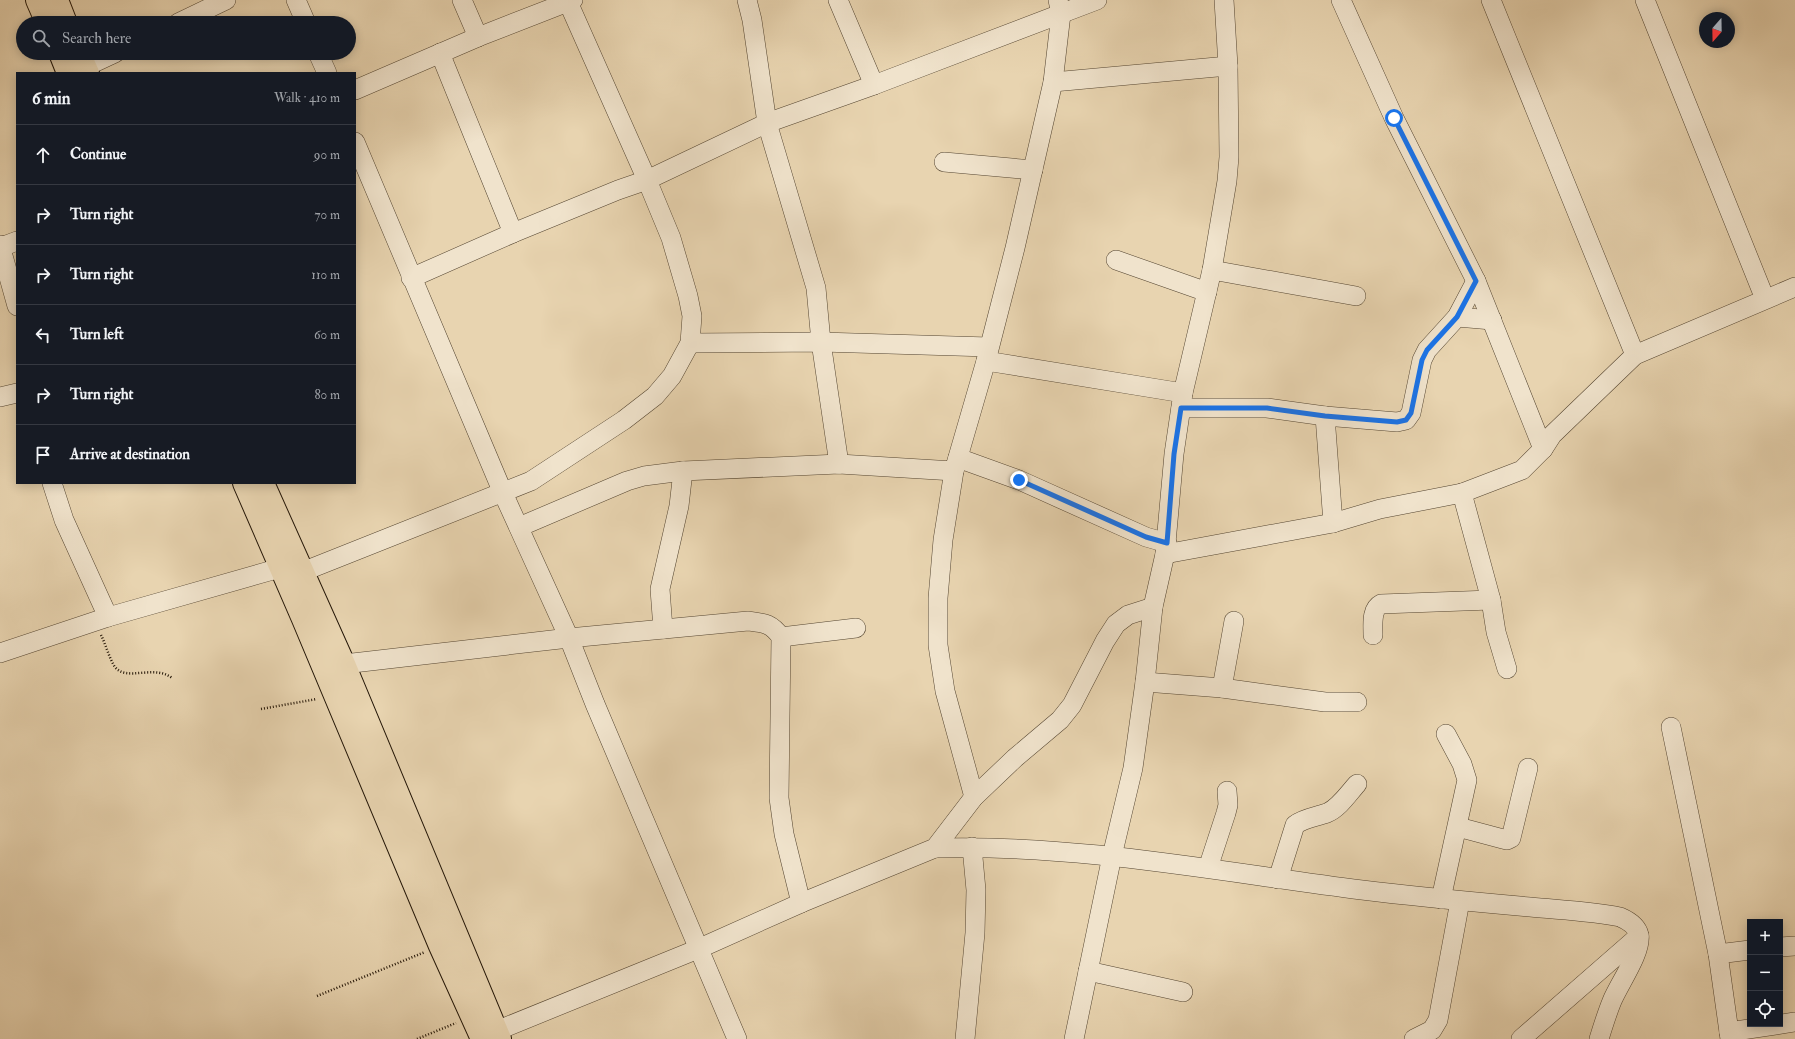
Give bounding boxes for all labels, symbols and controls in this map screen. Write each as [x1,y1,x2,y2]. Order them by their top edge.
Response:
north arrow [1699,12,1735,48]
search box [16,16,356,60]
icon: search [30,27,52,49]
text: Search here [62,29,131,48]
text: 6 min [32,88,71,109]
text: Walk · 410 m [274,90,340,106]
route start [1385,109,1403,127]
icon: ahead [32,144,54,166]
text: Continue [70,145,126,164]
text: 90 m [314,147,340,163]
icon: right [32,204,54,226]
text: Turn right [70,205,133,224]
text: 70 m [315,207,340,223]
icon: right [32,264,54,286]
text: Turn right [70,265,133,284]
text: 110 m [311,267,340,283]
icon: left [32,324,54,346]
text: Turn left [70,325,124,344]
text: 60 m [314,327,340,343]
icon: right [32,384,54,406]
text: Turn right [70,385,133,404]
text: 80 m [314,387,340,403]
icon: arrive [32,444,54,466]
text: Arrive at destination [70,445,190,464]
route end [1010,471,1028,489]
map controls [1747,919,1783,1027]
button: + [1747,919,1783,955]
button: − [1747,955,1783,991]
button: locate [1747,991,1783,1027]

